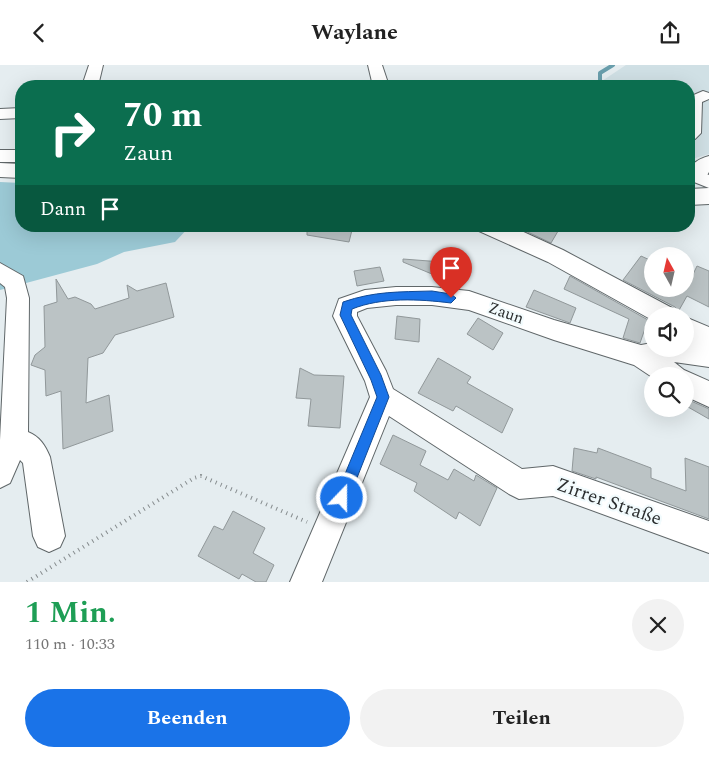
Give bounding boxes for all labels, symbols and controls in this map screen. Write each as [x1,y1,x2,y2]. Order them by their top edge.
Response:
text: Waylane [311,16,398,49]
icon: back [25,19,53,47]
icon: share [656,19,684,47]
text: 70 m [123,89,203,142]
icon: right [40,100,105,165]
text: Zaun [123,137,173,170]
text: Dann [40,195,86,224]
icon: arrive [96,195,124,223]
pin [430,247,472,298]
north arrow [644,247,694,297]
map controls [644,247,694,417]
icon: arrive [437,254,465,282]
street label: Zaun [485,296,527,330]
button: sound [644,307,694,357]
button: search [644,367,694,417]
street label: Zirrer Straße [552,470,666,534]
position arrow [315,471,367,523]
text: 1 Min. [25,590,116,636]
button: close [632,599,684,651]
text: 110 m · 10:33 [25,632,115,656]
button: Beenden [25,689,350,747]
button: Teilen [360,689,684,747]

